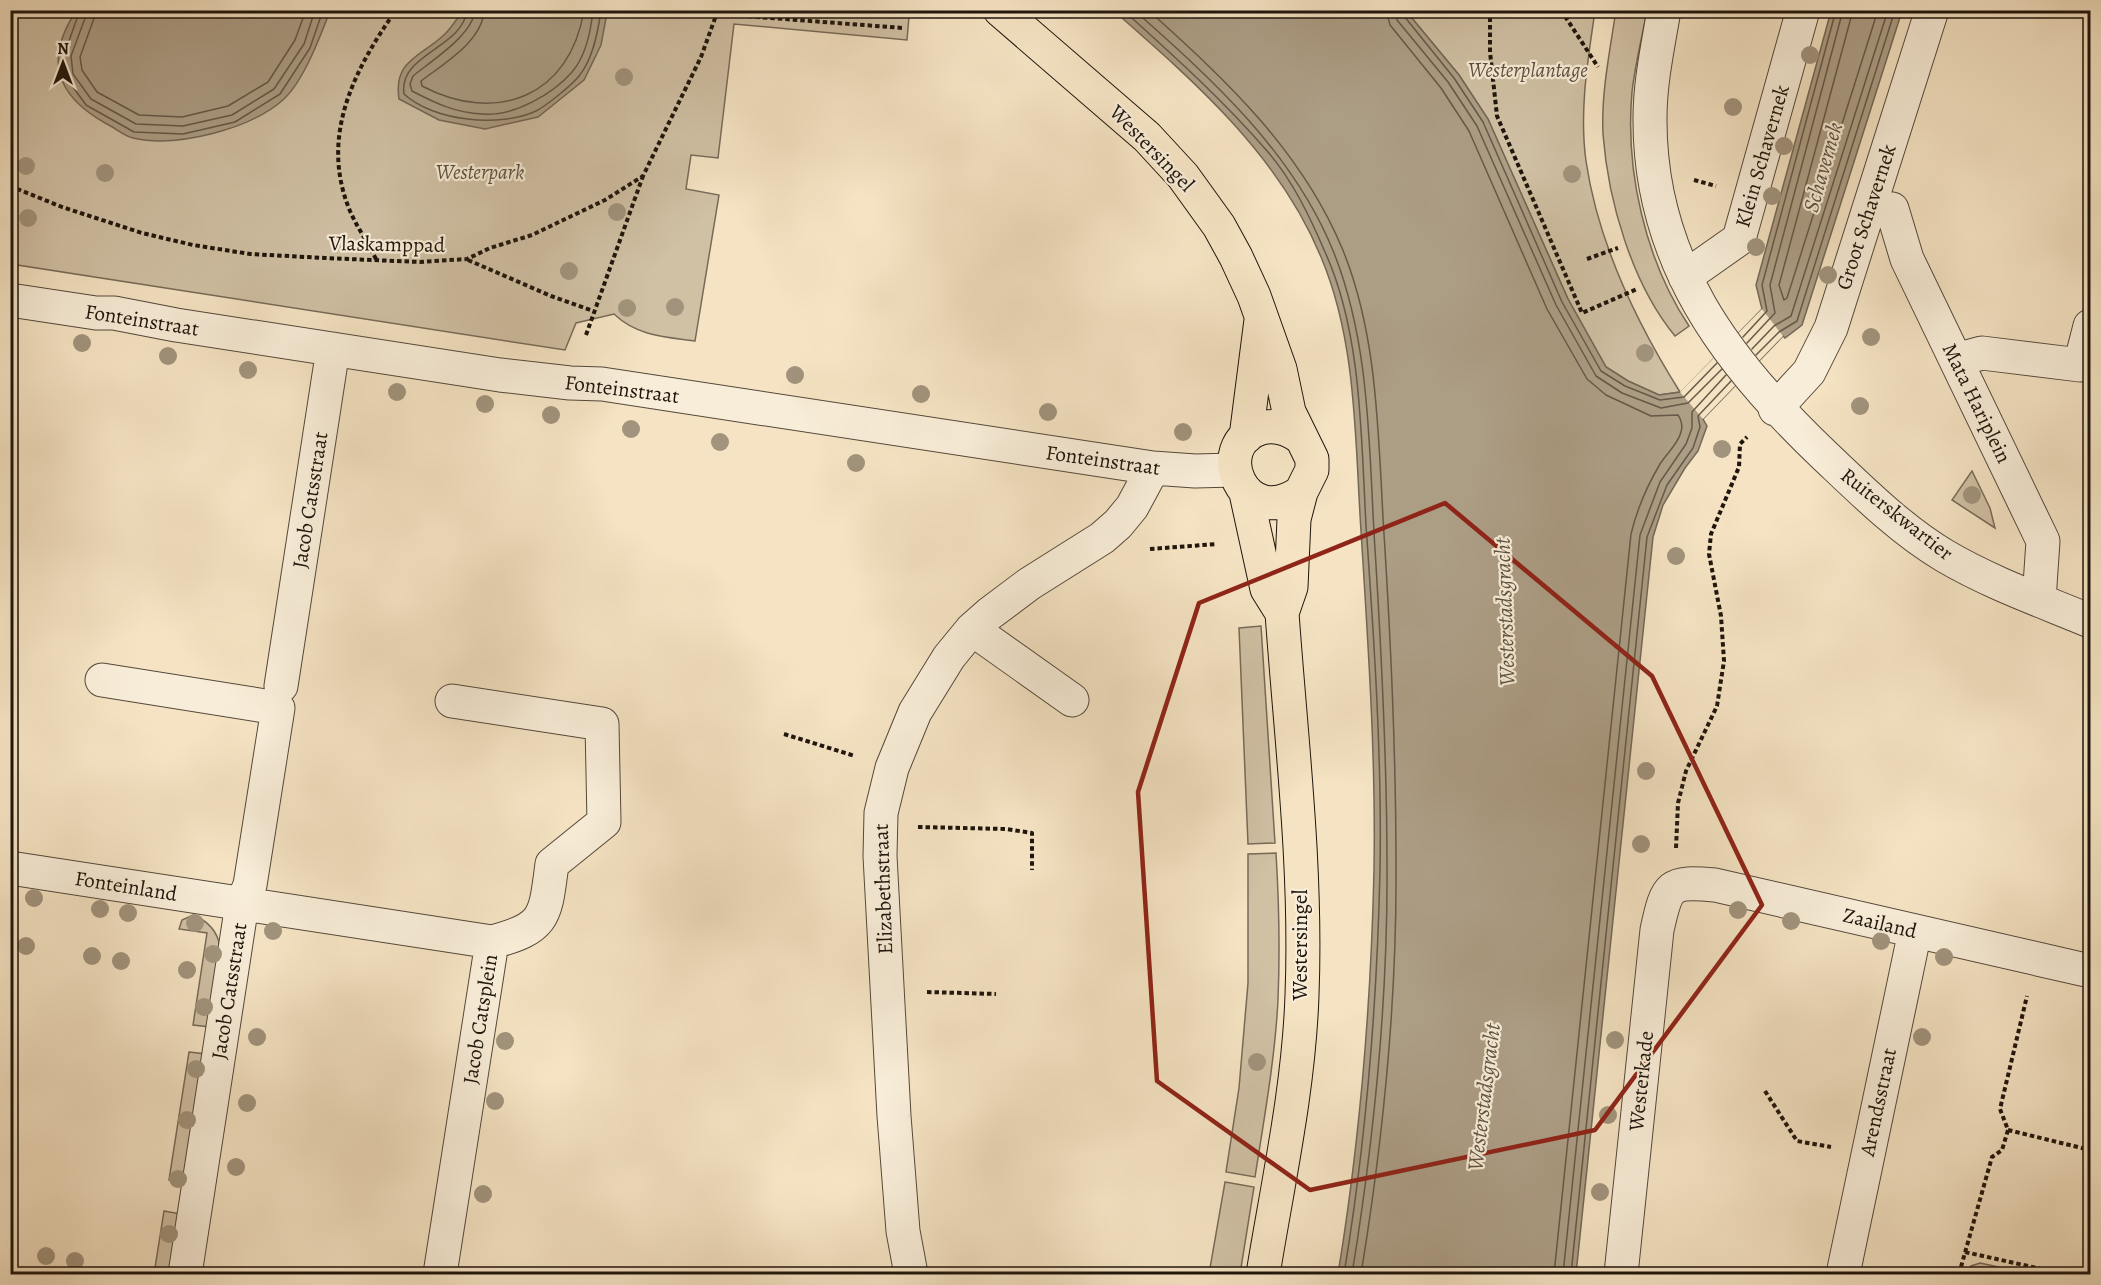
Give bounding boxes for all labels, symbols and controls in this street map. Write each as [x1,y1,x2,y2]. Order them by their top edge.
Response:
north arrow [33,33,93,93]
text: N [57,38,69,60]
park label: Westerplantage [1468,56,1588,84]
street label: Klein Schavernek [1728,81,1796,231]
street label: Westersingel [1103,98,1201,198]
water label: Schavernek [1796,119,1850,216]
street label: Groot Schavernek [1829,140,1903,293]
park label: Westerpark [436,158,524,186]
street label: Vlaskamppad [328,229,446,259]
street label: Fonteinstraat [83,297,201,343]
street label: Mata Hariplein [1936,338,2018,468]
street label: Fonteinstraat [563,368,681,410]
street label: Jacob Catsstraat [285,430,335,570]
street label: Fonteinstraat [1044,438,1162,482]
street label: Ruiterskwartier [1835,461,1959,567]
water label: Westerstadsgracht [1487,537,1523,687]
street label: Elizabethstraat [867,823,899,955]
street label: Fonteinland [73,864,180,908]
street label: Westersingel [1286,889,1314,1002]
street label: Zaailand [1840,901,1920,945]
street label: Jacob Catsstraat [204,921,254,1061]
street label: Jacob Catsplein [456,952,504,1086]
water label: Westerstadsgracht [1460,1021,1508,1172]
street label: Westerkade [1622,1029,1660,1134]
street label: Arendsstraat [1853,1045,1903,1160]

